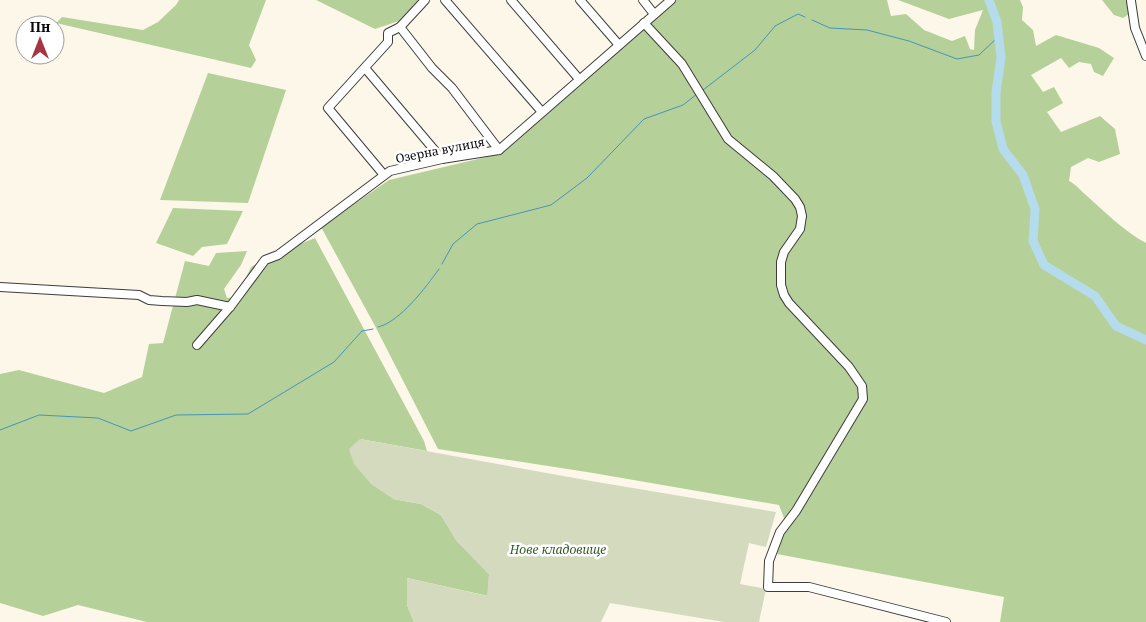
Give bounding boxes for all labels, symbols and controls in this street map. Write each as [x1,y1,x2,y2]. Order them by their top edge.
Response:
north arrow [15,15,65,65]
text: Пн [30,17,51,36]
street label: Озерна вулиця [394,133,486,167]
park label: Нове кладовище [509,541,606,558]

